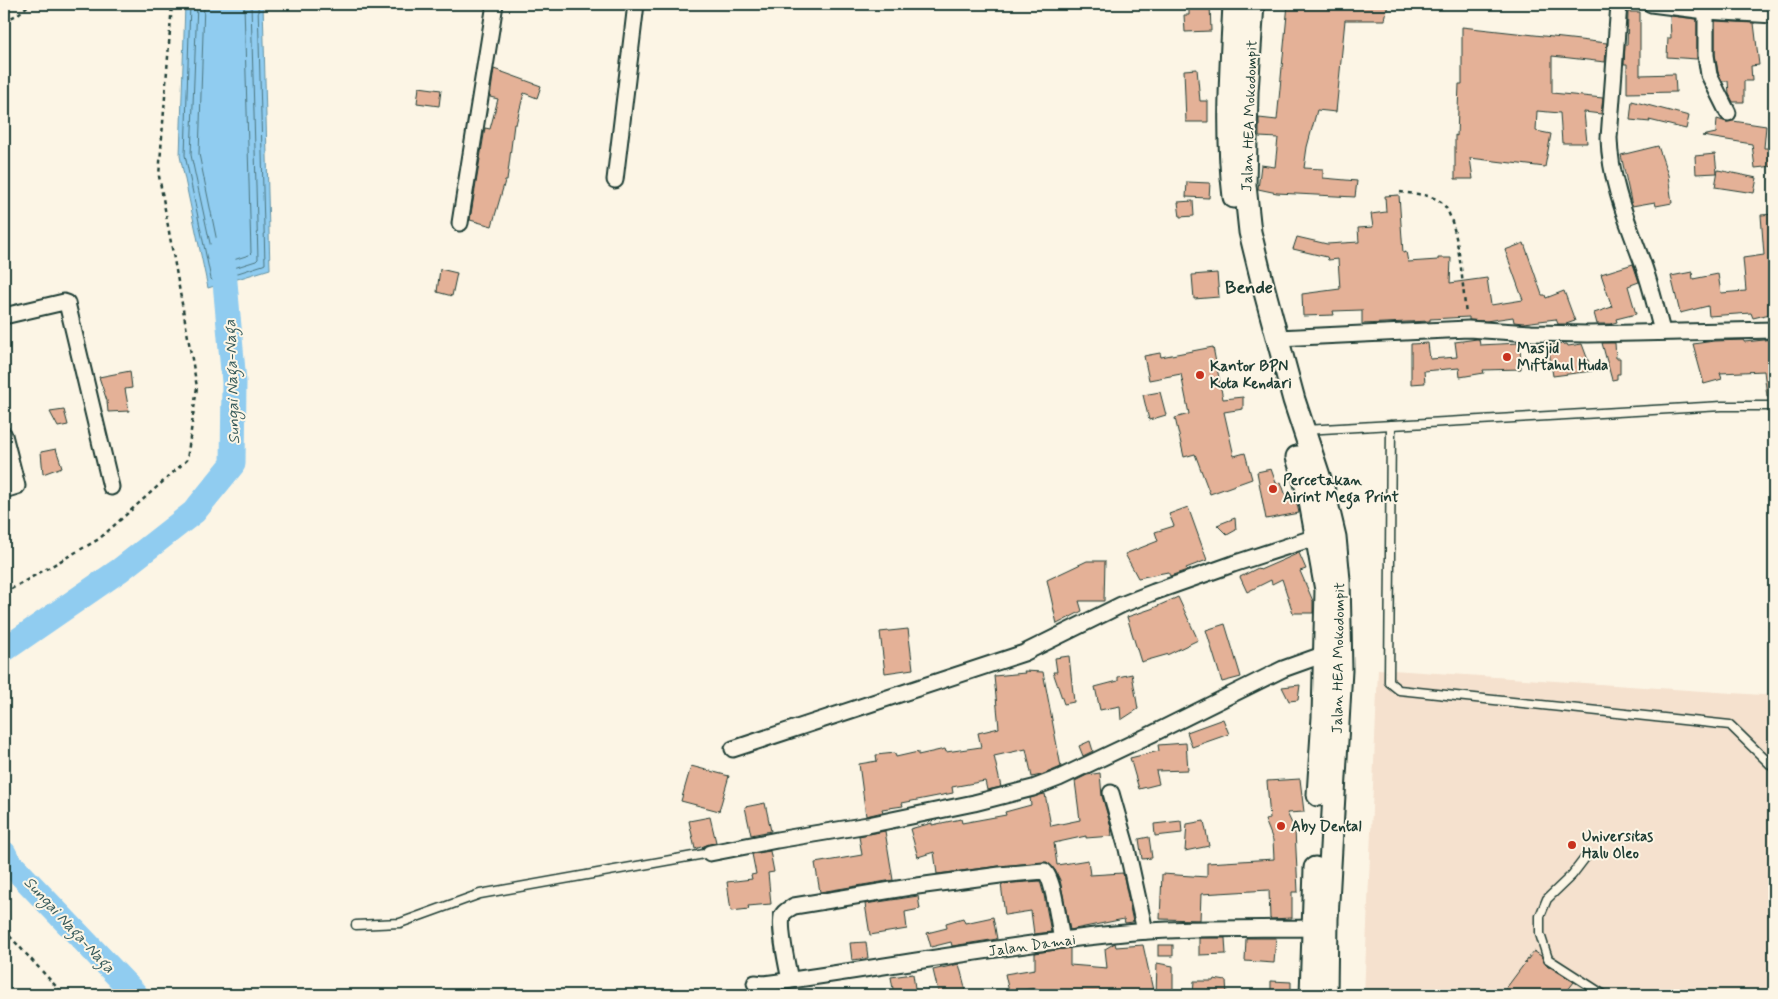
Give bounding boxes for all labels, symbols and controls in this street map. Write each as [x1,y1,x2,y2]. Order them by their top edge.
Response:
street label: Jalan HEA Mokodompit [1237,40,1263,192]
district label: Bende [1225,276,1273,300]
water label: Sungai Naga-Naga [220,319,247,445]
place label: Masjid Miftahul Huda [1517,339,1608,376]
marker: Masjid Miftahul Huda [1501,351,1513,363]
place label: Kantor BPN Kota Kendari [1210,357,1292,394]
marker: Kantor BPN Kota Kendari [1194,369,1206,381]
place label: Percetakan Airint Mega Print [1283,471,1399,510]
marker: Percetakan Airint Mega Print [1267,483,1279,495]
street label: Jalan HEA Mokodompit [1328,582,1350,734]
place label: Aby Dental [1291,817,1361,837]
marker: Aby Dental [1275,820,1287,832]
place label: Universitas Halu Oleo [1582,827,1653,864]
marker: Universitas Halu Oleo [1566,839,1578,851]
water label: Sungai Naga-Naga [17,872,119,979]
street label: Jalan Damai [987,930,1077,962]

